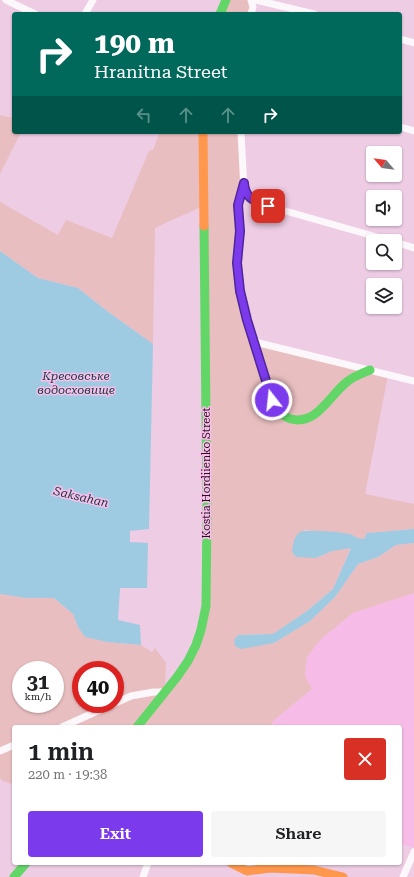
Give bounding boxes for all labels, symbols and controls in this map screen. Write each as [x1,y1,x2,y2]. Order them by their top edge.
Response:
text: 190 m [94,27,175,60]
icon: right [28,28,80,80]
text: Hranitna Street [94,61,228,82]
icon: left [133,104,155,126]
icon: ahead [175,104,197,126]
icon: ahead [217,104,239,126]
icon: right [259,104,281,126]
north arrow [366,146,402,182]
map controls [366,146,402,314]
pin [251,189,285,223]
button: sound [366,190,402,226]
icon: arrive [257,195,279,217]
button: search [366,234,402,270]
button: layers [366,278,402,314]
water label: Кресовське водосховище [37,369,115,397]
position arrow [251,379,293,421]
street label: Kostia Hordiienko Street [200,407,213,539]
water label: Saksahan [51,484,110,510]
speed limit sign: 40 [72,661,124,713]
text: 31 [27,670,49,694]
text: km/h [25,691,51,702]
text: 1 min [28,738,94,766]
button: close [344,738,386,780]
text: 220 m · 19:38 [28,767,107,782]
button: Exit [28,811,203,857]
button: Share [211,811,386,857]

